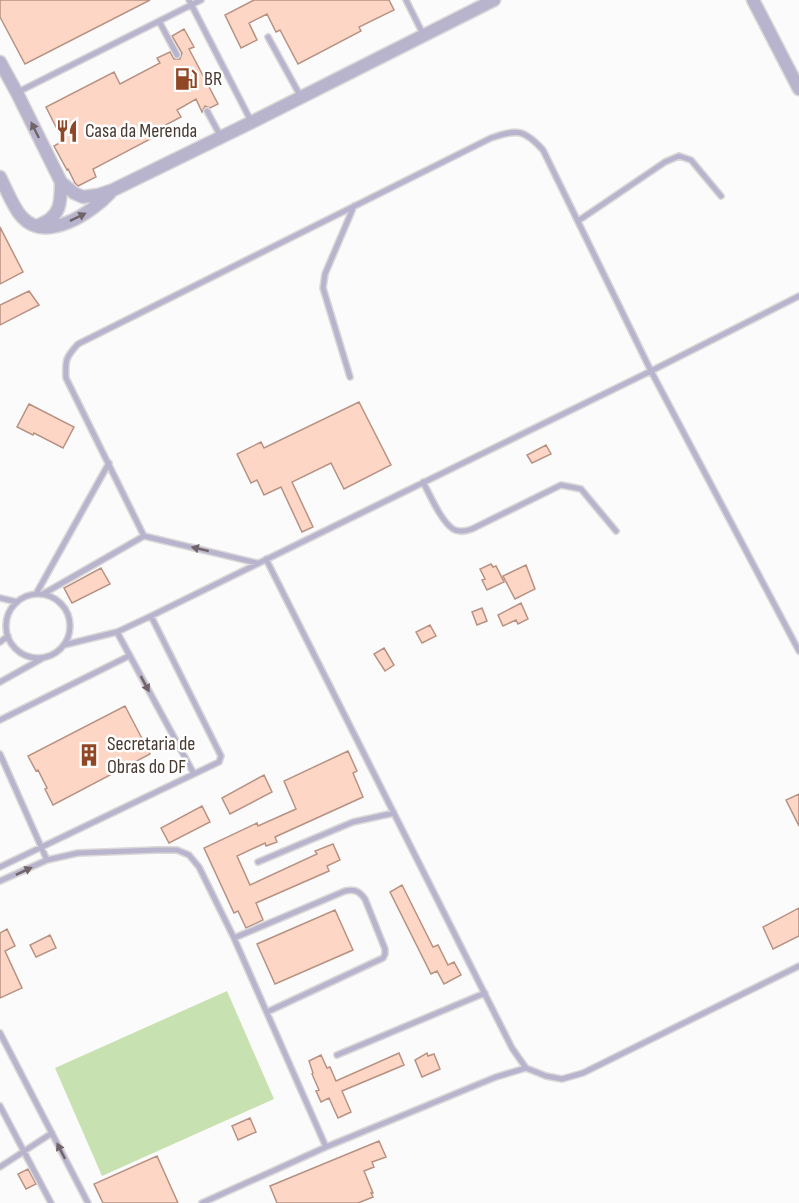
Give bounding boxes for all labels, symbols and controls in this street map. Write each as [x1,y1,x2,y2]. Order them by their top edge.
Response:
fuel station icon: BR [173,66,199,92]
place label: BR [204,67,222,91]
restaurant icon: Casa da Merenda [54,118,80,144]
place label: Casa da Merenda [85,119,197,143]
one-way arrow [30,121,40,138]
one-way arrow [69,212,86,221]
one-way arrow [191,544,210,554]
one-way arrow [140,676,150,693]
place label: Secretaria de Obras do DF [107,732,195,779]
building icon: Secretaria de Obras do DF [76,742,102,768]
one-way arrow [15,866,32,875]
one-way arrow [56,1142,66,1159]

